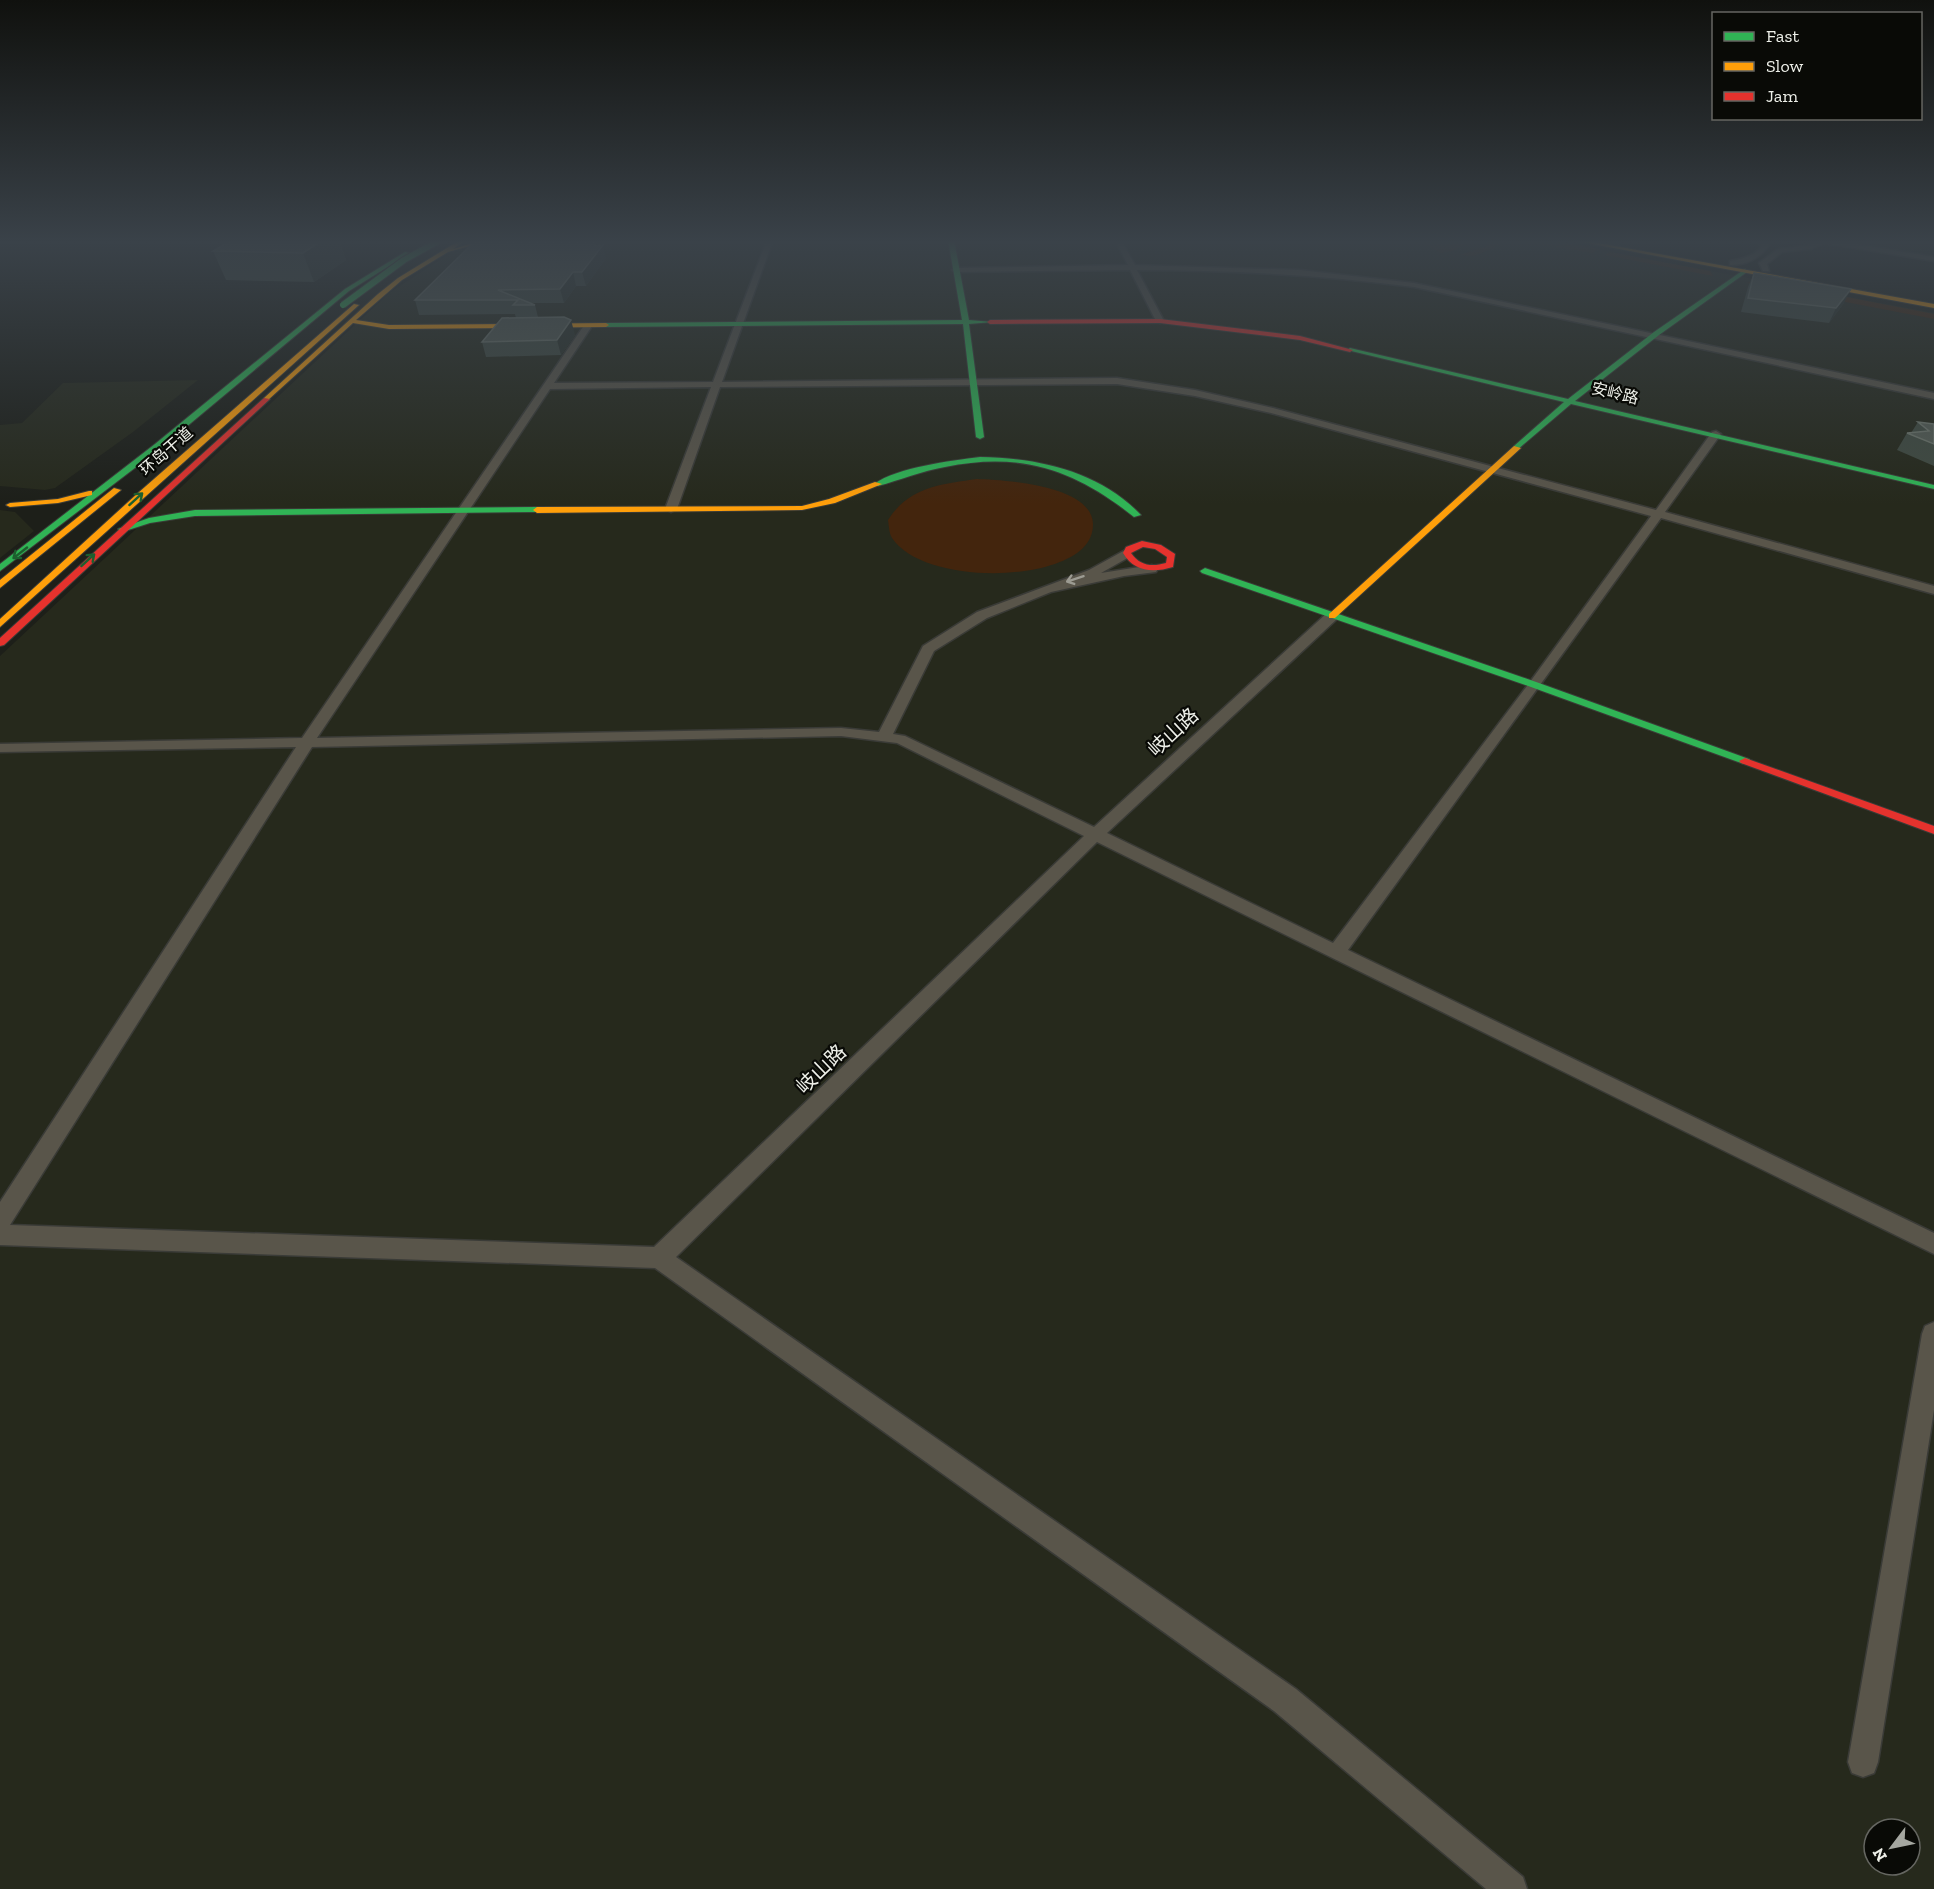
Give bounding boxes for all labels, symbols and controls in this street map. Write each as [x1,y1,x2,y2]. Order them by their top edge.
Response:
legend [1712,12,1922,120]
text: Fast [1766,25,1799,47]
text: Slow [1766,55,1803,77]
text: Jam [1766,85,1798,107]
street label: 安岭路 [1589,378,1641,408]
street label: 环岛干道 [136,423,196,479]
one-way arrow [128,493,143,507]
one-way arrow [12,546,28,559]
one-way arrow [81,553,96,567]
one-way arrow [1066,575,1085,586]
street label: 岐山路 [1143,703,1203,761]
street label: 岐山路 [791,1040,851,1098]
north arrow [1862,1817,1922,1877]
text: N [1868,1844,1891,1865]

